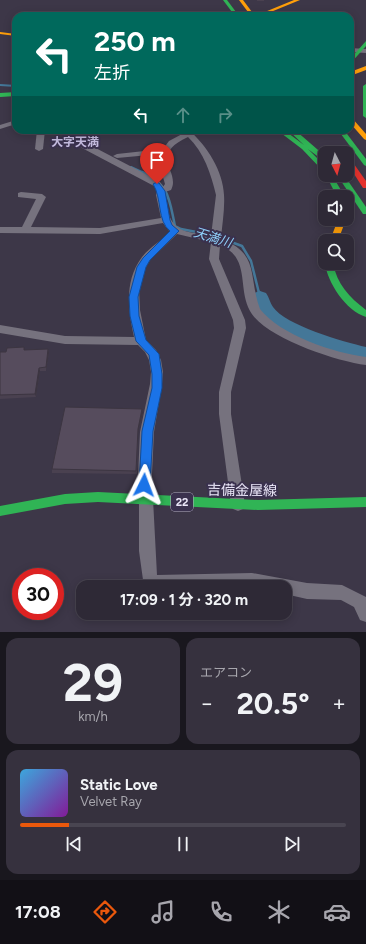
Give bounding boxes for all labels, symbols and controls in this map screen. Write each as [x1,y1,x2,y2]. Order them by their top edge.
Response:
text: 250 m [94,24,176,58]
icon: left [28,28,80,80]
text: 左折 [94,62,130,84]
icon: left [130,104,152,126]
icon: ahead [172,104,194,126]
icon: right [214,104,236,126]
district label: 大字天満 [51,135,99,149]
pin [140,143,174,184]
north arrow [318,146,354,182]
map controls [318,146,354,270]
icon: arrive [146,149,168,171]
button: sound [318,190,354,226]
water label: 天満川 [192,225,236,251]
button: search [318,234,354,270]
position arrow [123,464,165,506]
street label: 吉備金屋線 [207,481,277,500]
road number: 22 [171,493,193,511]
speed limit sign: 30 [12,568,64,620]
text: 17:09 · 1 分 · 320 m [120,591,248,609]
text: 29 [63,652,123,714]
text: エアコン [200,665,252,680]
text: 20.5° [236,685,310,722]
text: − [200,690,214,717]
text: + [332,690,346,717]
text: km/h [78,709,108,724]
text: Static Love [80,776,158,794]
text: Velvet Ray [80,794,142,809]
icon: previous [63,833,85,855]
icon: pause [172,833,194,855]
icon: next [281,833,303,855]
icon: directions [91,898,119,926]
icon: music [149,898,177,926]
icon: phone [207,898,235,926]
icon: climate [265,898,293,926]
icon: car [323,898,351,926]
text: 17:08 [15,901,61,923]

